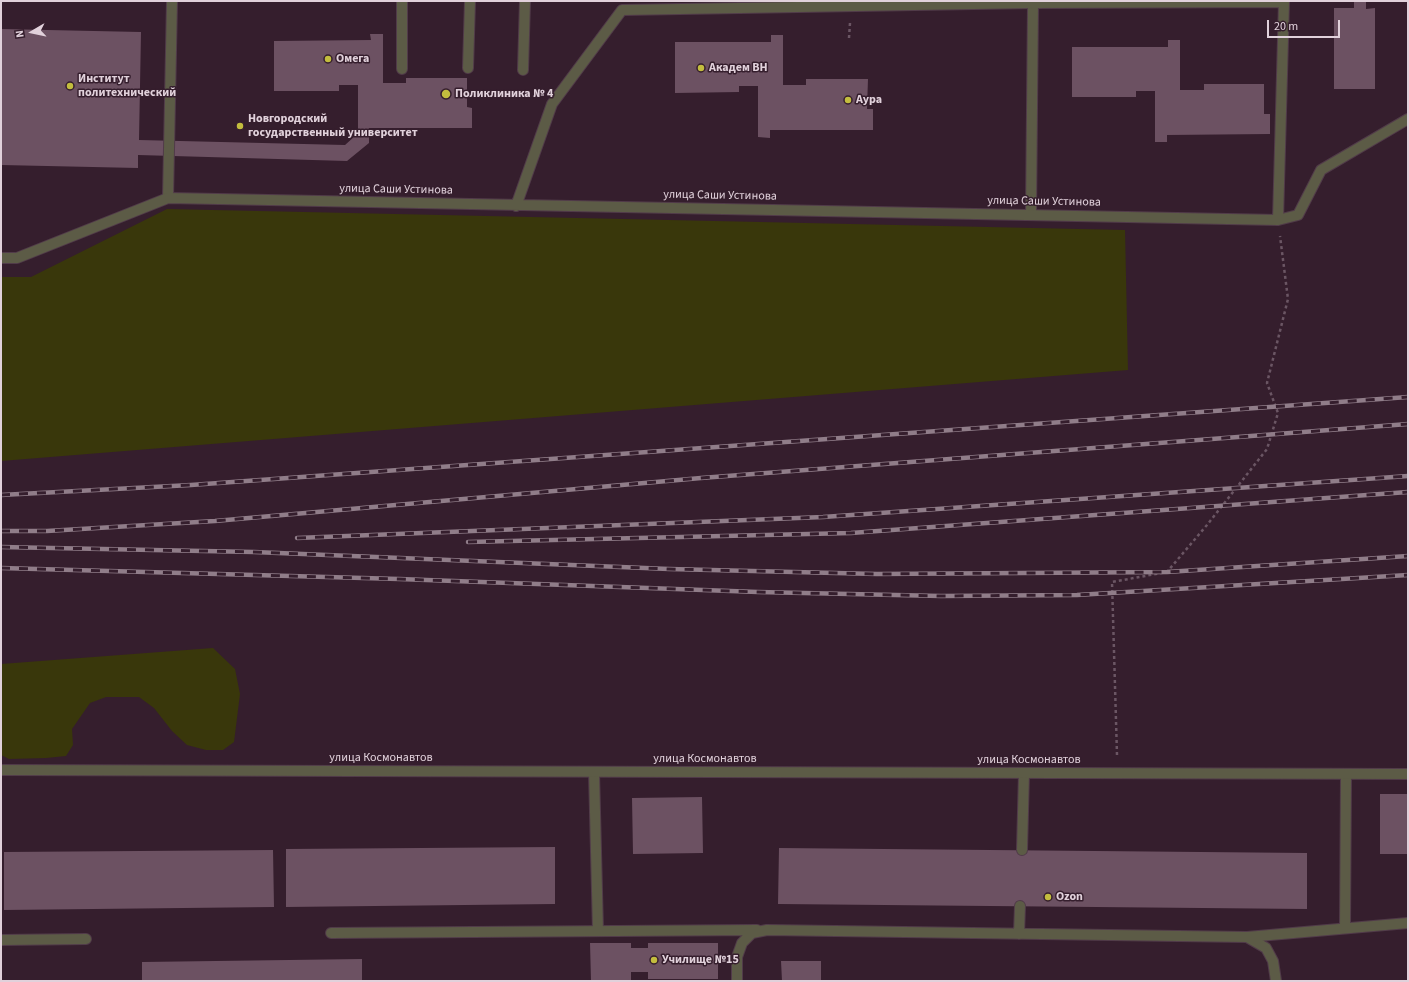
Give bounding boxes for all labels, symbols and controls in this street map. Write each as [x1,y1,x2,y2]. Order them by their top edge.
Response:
north arrow [12,12,52,52]
scale bar [1269,12,1342,38]
text: 20 m [1274,18,1298,35]
text: N [12,29,28,39]
place label: Омега [336,52,369,66]
marker: Омега [323,54,333,64]
place label: Академ ВН [709,61,768,75]
marker: Академ ВН [696,63,706,73]
place label: Институт политехнический [78,72,176,100]
marker: Институт политехнический [65,81,75,91]
place label: Поликлиника № 4 [455,87,553,101]
marker: Поликлиника № 4 [440,88,452,100]
place label: Аура [856,93,882,107]
marker: Аура [843,95,853,105]
place label: Новгородский государственный университет [248,112,418,140]
marker: Новгородский государственный университет [235,121,245,131]
street label: улица Саши Устинова [339,182,453,198]
street label: улица Саши Устинова [663,188,777,204]
street label: улица Саши Устинова [987,194,1101,210]
street label: улица Космонавтов [329,751,433,765]
street label: улица Космонавтов [653,752,757,766]
street label: улица Космонавтов [977,753,1081,767]
place label: Ozon [1056,890,1083,904]
marker: Ozon [1043,892,1053,902]
place label: Училище №15 [662,953,739,967]
marker: Училище №15 [649,955,659,965]

